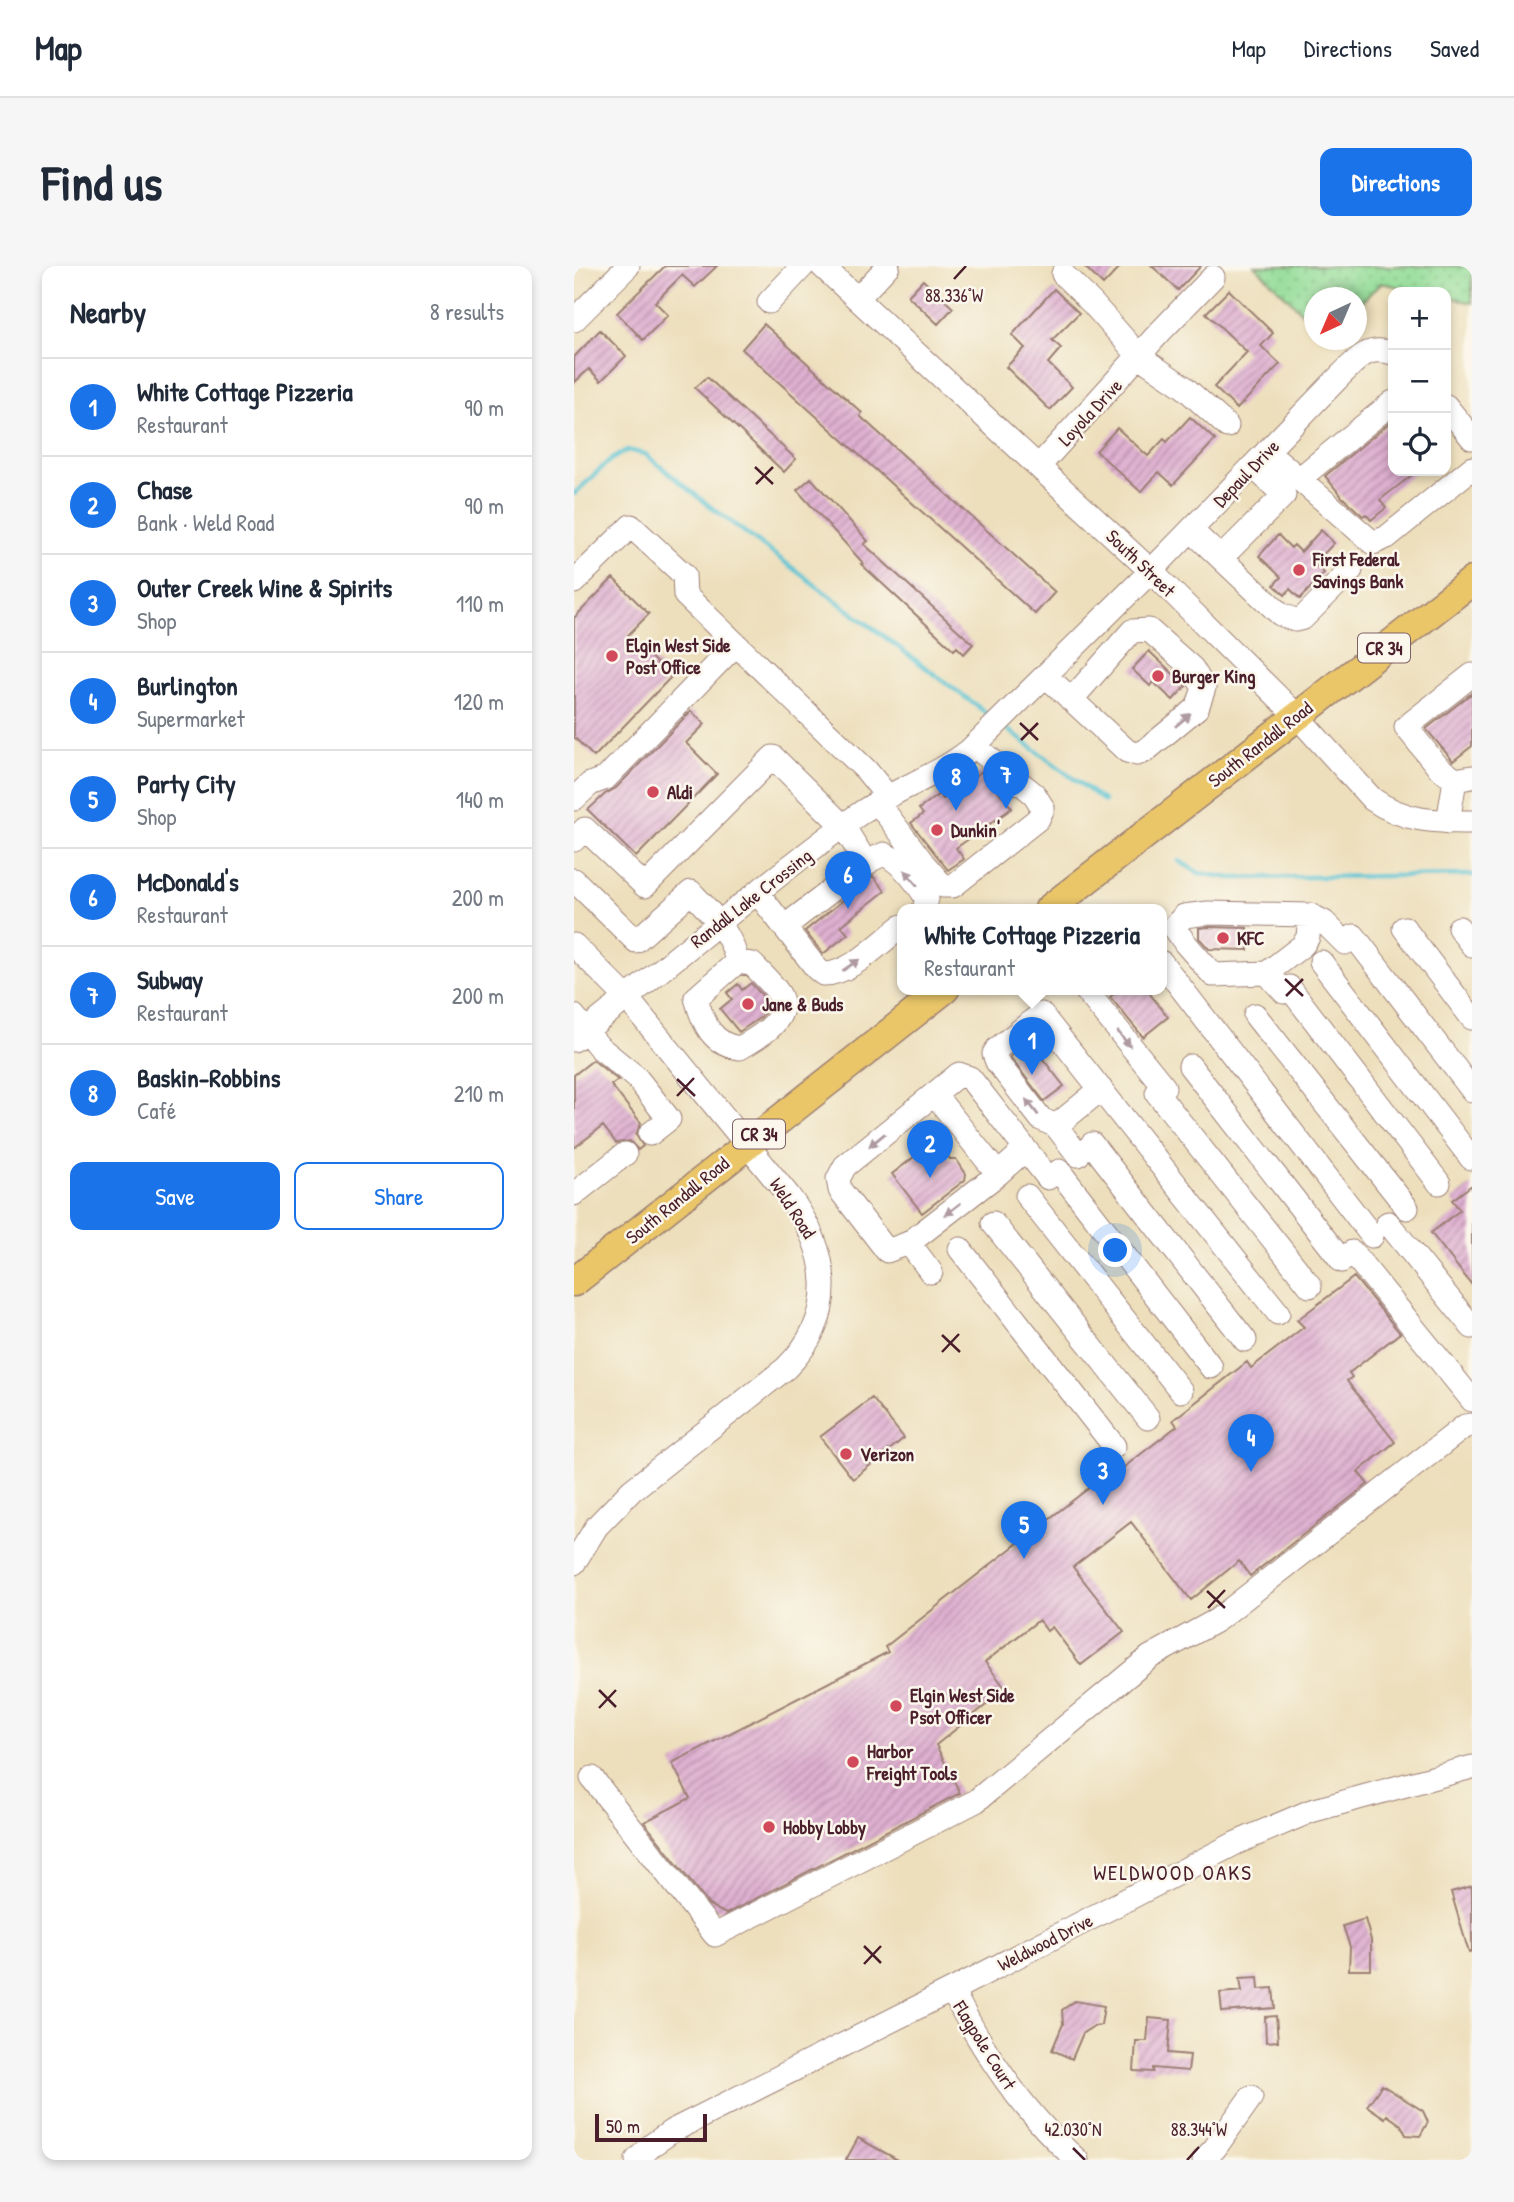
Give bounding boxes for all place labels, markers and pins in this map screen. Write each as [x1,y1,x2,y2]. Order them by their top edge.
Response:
place label: First Federal Savings Bank [1312,546,1403,595]
marker: First Federal Savings Bank [1291,562,1307,578]
place label: Elgin West Side Post Office [626,632,731,680]
marker: Elgin West Side Post Office [604,648,620,664]
place label: Burger King [1172,663,1256,690]
marker: Burger King [1150,668,1166,684]
pin: 7 [983,751,1029,809]
pin: 8 [933,753,979,811]
place label: Aldi [667,779,693,805]
marker: Aldi [645,784,661,800]
place label: Dunkin' [951,817,1000,843]
marker: Dunkin' [929,822,945,838]
pin: 6 [825,851,871,909]
place label: KFC [1237,925,1264,951]
marker: KFC [1215,930,1231,946]
place label: Jane & Buds [762,991,844,1017]
marker: Jane & Buds [740,996,756,1012]
pin: 1 [1009,1017,1055,1075]
pin: 2 [907,1120,953,1178]
pin: 4 [1228,1414,1274,1472]
place label: Verizon [860,1441,915,1467]
marker: Verizon [838,1446,854,1462]
pin: 3 [1080,1447,1126,1505]
pin: 5 [1001,1501,1047,1559]
place label: Elgin West Side Psot Officer [910,1682,1015,1730]
marker: Elgin West Side Psot Officer [888,1698,904,1714]
place label: Harbor Freight Tools [866,1738,958,1787]
marker: Harbor Freight Tools [845,1754,861,1770]
place label: Hobby Lobby [783,1814,866,1841]
marker: Hobby Lobby [761,1819,777,1835]

